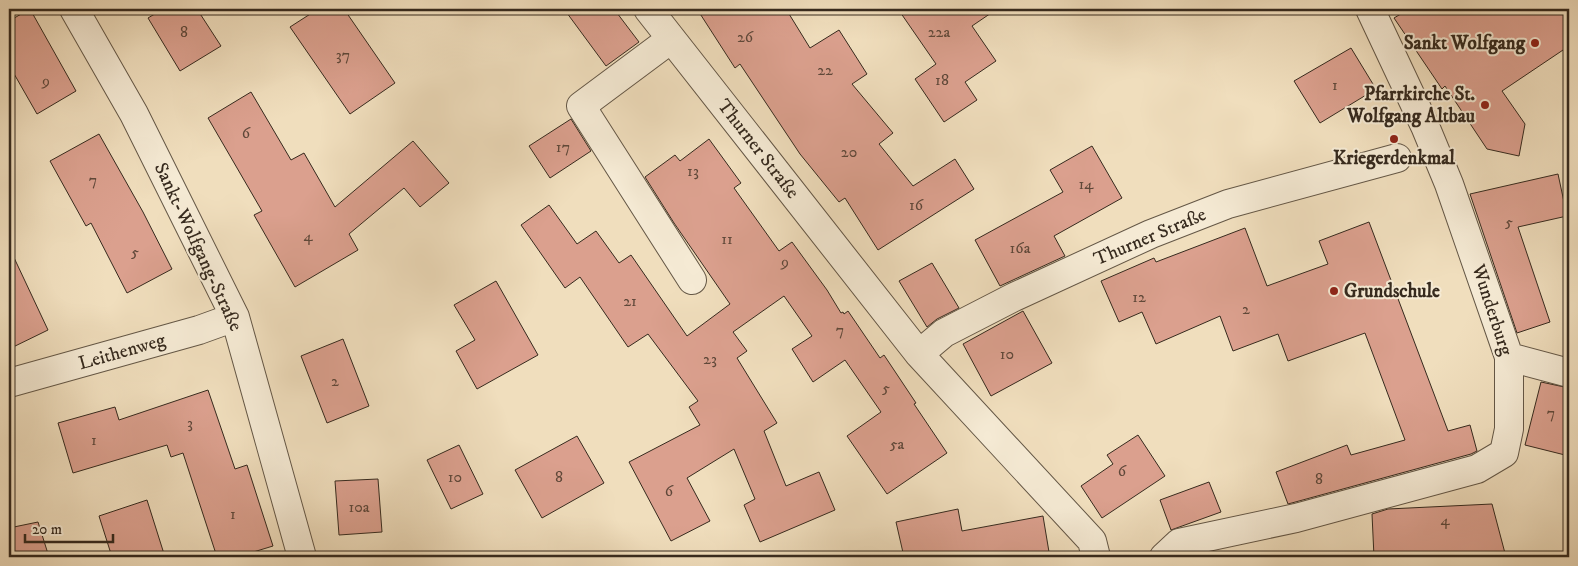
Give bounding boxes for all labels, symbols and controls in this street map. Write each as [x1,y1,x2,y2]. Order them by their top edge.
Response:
house number: 8 [180,22,188,42]
house number: 22a [928,22,950,42]
house number: 26 [737,27,754,47]
place label: Sankt Wolfgang [1404,32,1526,55]
marker: Sankt Wolfgang [1529,37,1541,49]
house number: 37 [336,45,350,65]
house number: 22 [817,60,833,80]
house number: 18 [935,70,949,90]
house number: 9 [41,71,50,91]
house number: 1 [1332,75,1338,95]
place label: Pfarrkirche St. Wolfgang Altbau [1346,83,1475,128]
street label: Thurner Straße [712,95,804,203]
marker: Pfarrkirche St. Wolfgang Altbau [1479,99,1491,111]
house number: 6 [242,123,251,143]
marker: Kriegerdenkmal [1388,133,1400,145]
house number: 17 [556,137,570,157]
house number: 20 [841,142,857,162]
place label: Kriegerdenkmal [1333,147,1455,170]
street label: Sankt-Wolfgang-Straße [149,159,247,335]
house number: 13 [687,161,699,181]
house number: 7 [89,170,97,190]
house number: 14 [1078,174,1094,194]
house number: 16 [909,195,924,215]
street label: Thurner Straße [1090,203,1210,271]
house number: 5 [1505,212,1513,232]
house number: 4 [303,226,313,246]
house number: 11 [721,229,733,249]
house number: 16a [1010,238,1031,258]
house number: 5 [131,242,139,262]
house number: 9 [780,252,789,272]
street label: Wunderburg [1466,261,1518,359]
place label: Grundschule [1344,280,1440,303]
marker: Grundschule [1328,285,1340,297]
house number: 12 [1132,287,1146,307]
house number: 21 [623,291,637,311]
house number: 2 [1242,299,1250,319]
house number: 7 [836,320,844,340]
street label: Leithenweg [76,328,169,375]
house number: 10 [1000,344,1014,364]
house number: 23 [703,349,717,369]
house number: 2 [331,371,339,391]
house number: 5 [882,378,890,398]
house number: 7 [1547,403,1555,423]
house number: 3 [187,413,193,433]
house number: 1 [91,430,97,450]
house number: 5a [890,434,905,454]
house number: 6 [1118,461,1127,481]
house number: 10 [448,467,462,487]
house number: 8 [555,467,563,487]
house number: 8 [1315,469,1323,489]
house number: 6 [665,481,674,501]
house number: 10a [348,497,370,517]
house number: 1 [230,504,236,524]
house number: 4 [1440,510,1450,530]
scale bar [25,511,112,543]
text: 20 m [32,520,62,539]

